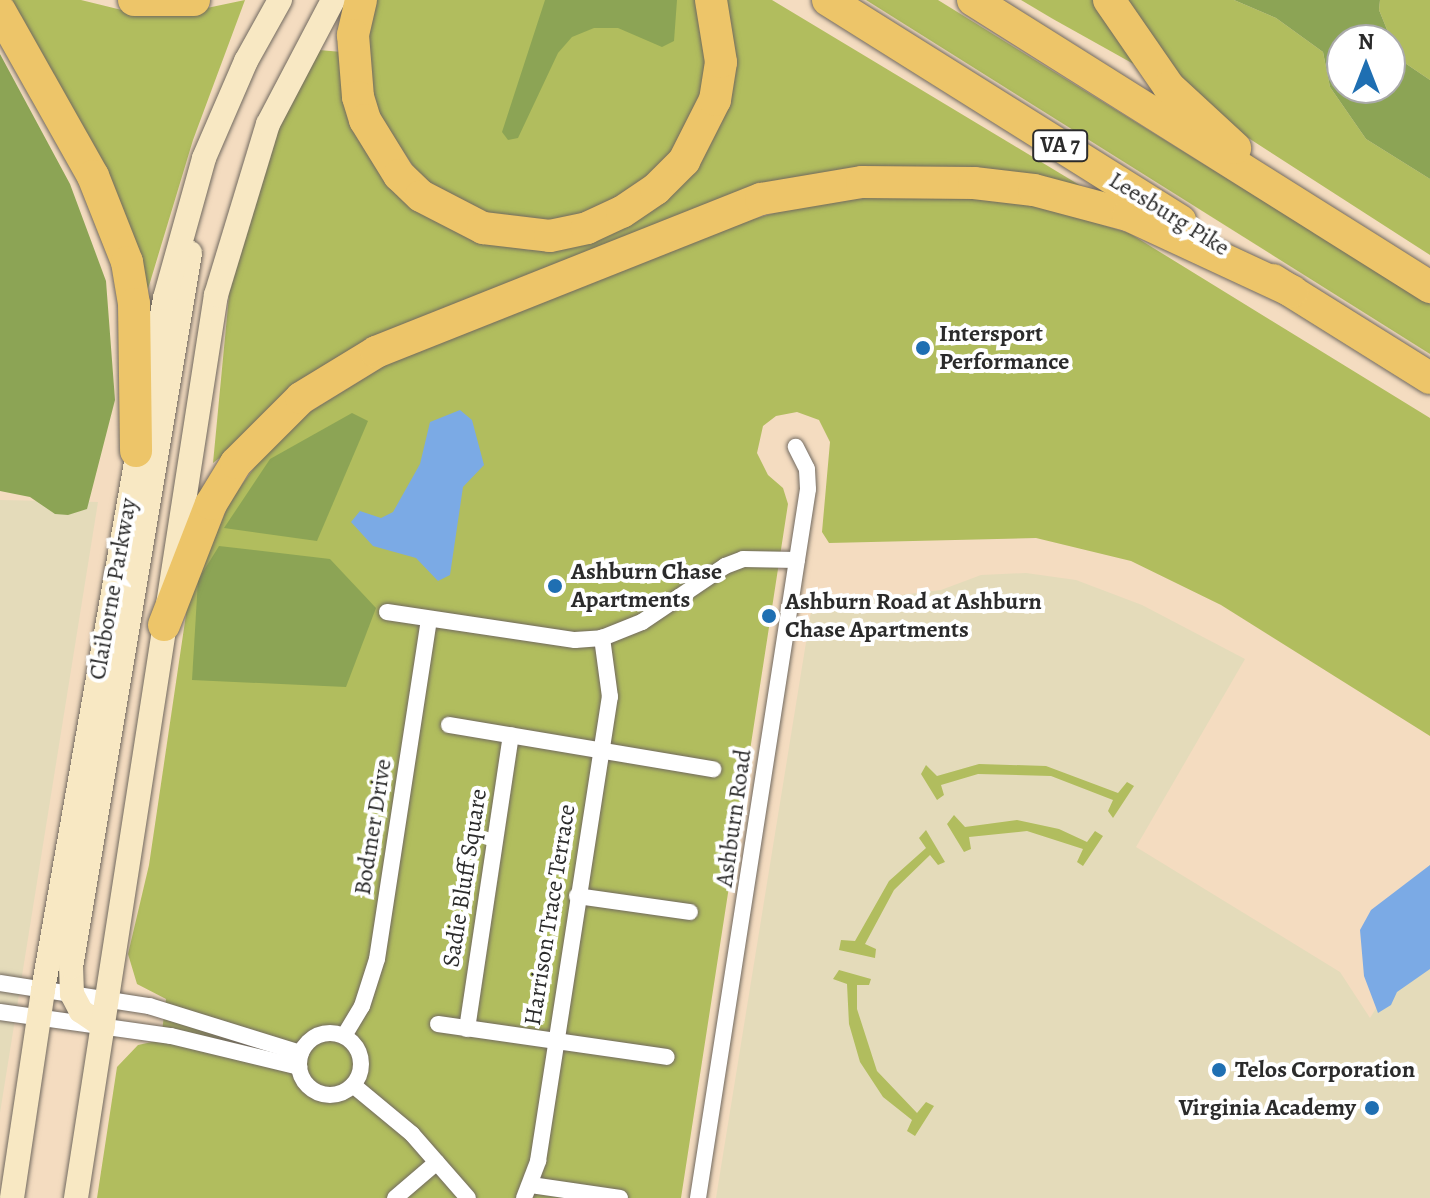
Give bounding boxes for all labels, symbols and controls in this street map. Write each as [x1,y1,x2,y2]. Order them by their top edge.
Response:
north arrow [1326,24,1406,104]
text: N [1358,27,1374,57]
road number: VA 7 [1032,128,1088,164]
street label: Leesburg Pike [1104,166,1234,262]
place label: Intersport Performance [939,320,1069,376]
marker: Intersport Performance [914,339,932,357]
street label: Claiborne Parkway [83,496,143,682]
place label: Ashburn Chase Apartments [571,558,722,614]
marker: Ashburn Chase Apartments [546,577,564,595]
place label: Ashburn Road at Ashburn Chase Apartments [785,588,1042,644]
marker: Ashburn Road at Ashburn Chase Apartments [760,607,778,625]
street label: Ashburn Road [710,747,758,889]
street label: Bodmer Drive [348,757,398,897]
street label: Sadie Bluff Square [437,787,493,969]
street label: Harrison Trace Terrace [518,802,582,1028]
place label: Telos Corporation [1235,1056,1415,1084]
marker: Telos Corporation [1210,1061,1228,1079]
place label: Virginia Academy [1179,1094,1356,1122]
marker: Virginia Academy [1363,1099,1381,1117]

